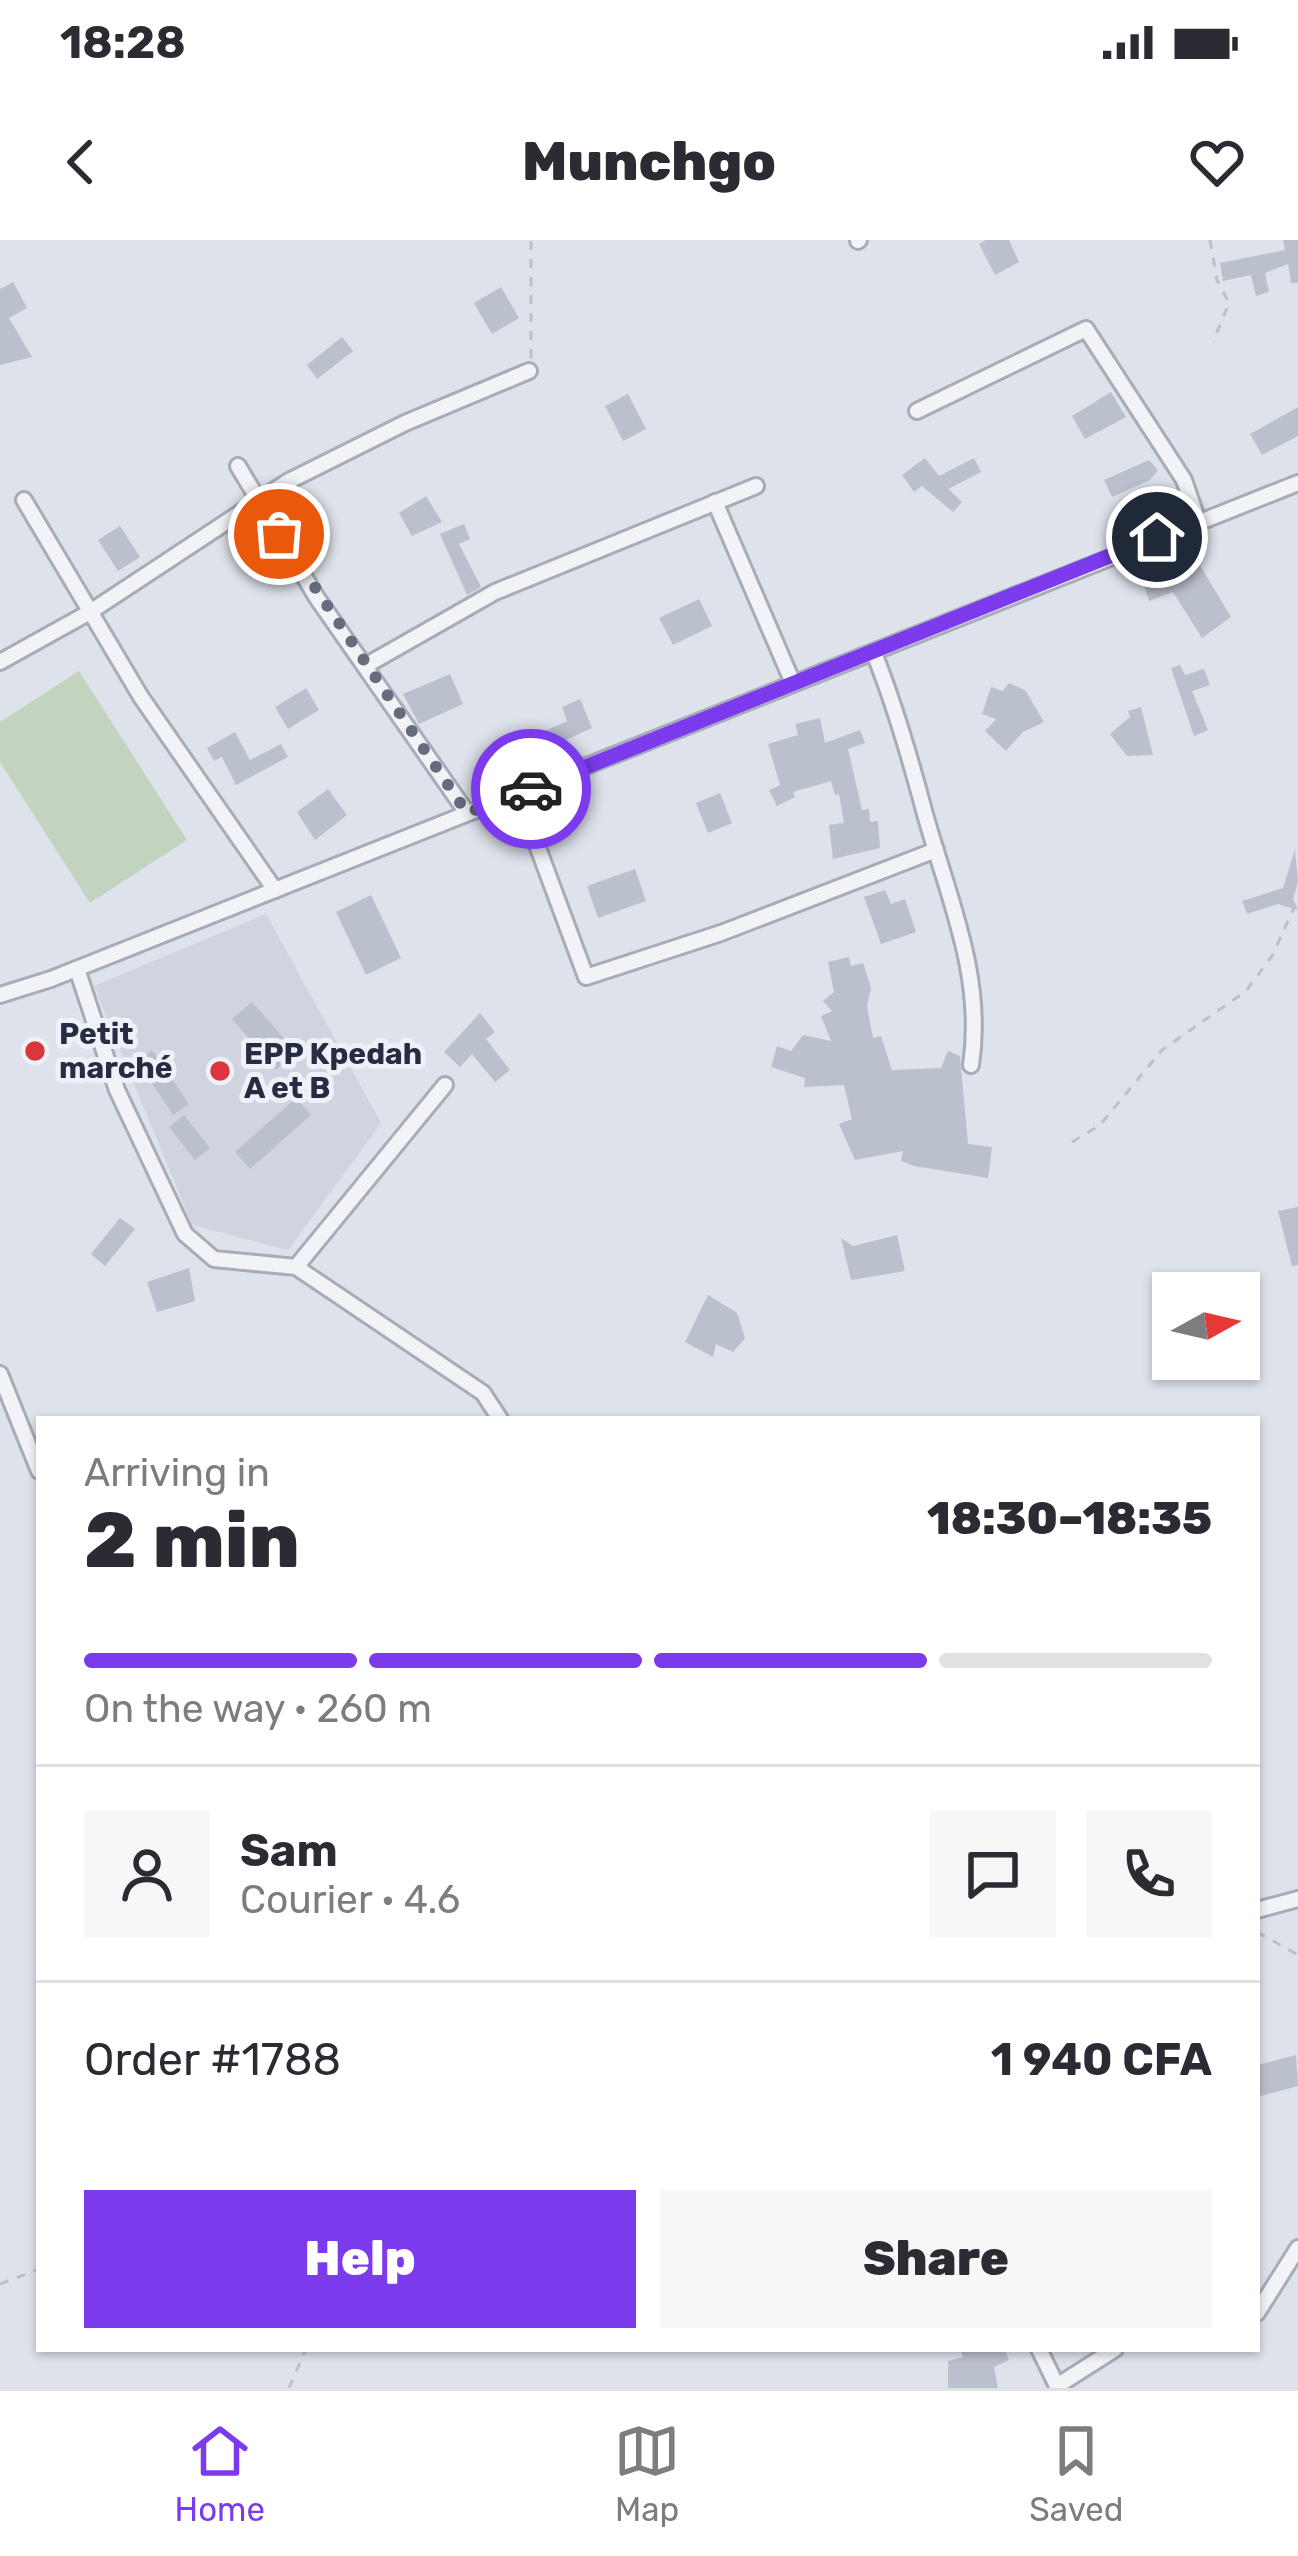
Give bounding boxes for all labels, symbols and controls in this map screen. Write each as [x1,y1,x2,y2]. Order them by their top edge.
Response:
text: 18:28 [60,16,186,69]
icon: back [48,129,114,195]
icon: heart [1184,129,1250,195]
text: Munchgo [522,130,776,194]
pin [228,483,330,585]
pin [1106,486,1208,588]
icon: bag [246,501,312,567]
icon: home [1124,504,1190,570]
courier [471,729,591,849]
icon: car [498,756,564,822]
place label: Petit marché [59,1016,173,1086]
place label: EPP Kpedah A et B [244,1036,422,1106]
marker: Petit marché [22,1038,48,1064]
marker: EPP Kpedah A et B [207,1058,233,1084]
north arrow [1152,1272,1260,1380]
map controls [1152,1272,1260,1380]
text: Arriving in [84,1450,270,1496]
text: 18:30–18:35 [927,1492,1212,1545]
text: 2 min [84,1494,300,1587]
text: On the way · 260 m [84,1686,432,1732]
button: person [84,1811,210,1937]
button: chat [930,1811,1056,1937]
button: phone [1086,1811,1212,1937]
text: Sam [240,1824,338,1877]
text: Courier · 4.6 [240,1877,460,1923]
text: Order #1788 [84,2033,341,2086]
text: 1 940 CFA [991,2033,1212,2086]
button: Help [84,2190,636,2328]
button: Share [660,2190,1212,2328]
tab: Home [175,2418,265,2529]
tab: Map [614,2418,680,2529]
tab: Saved [1029,2418,1123,2529]

